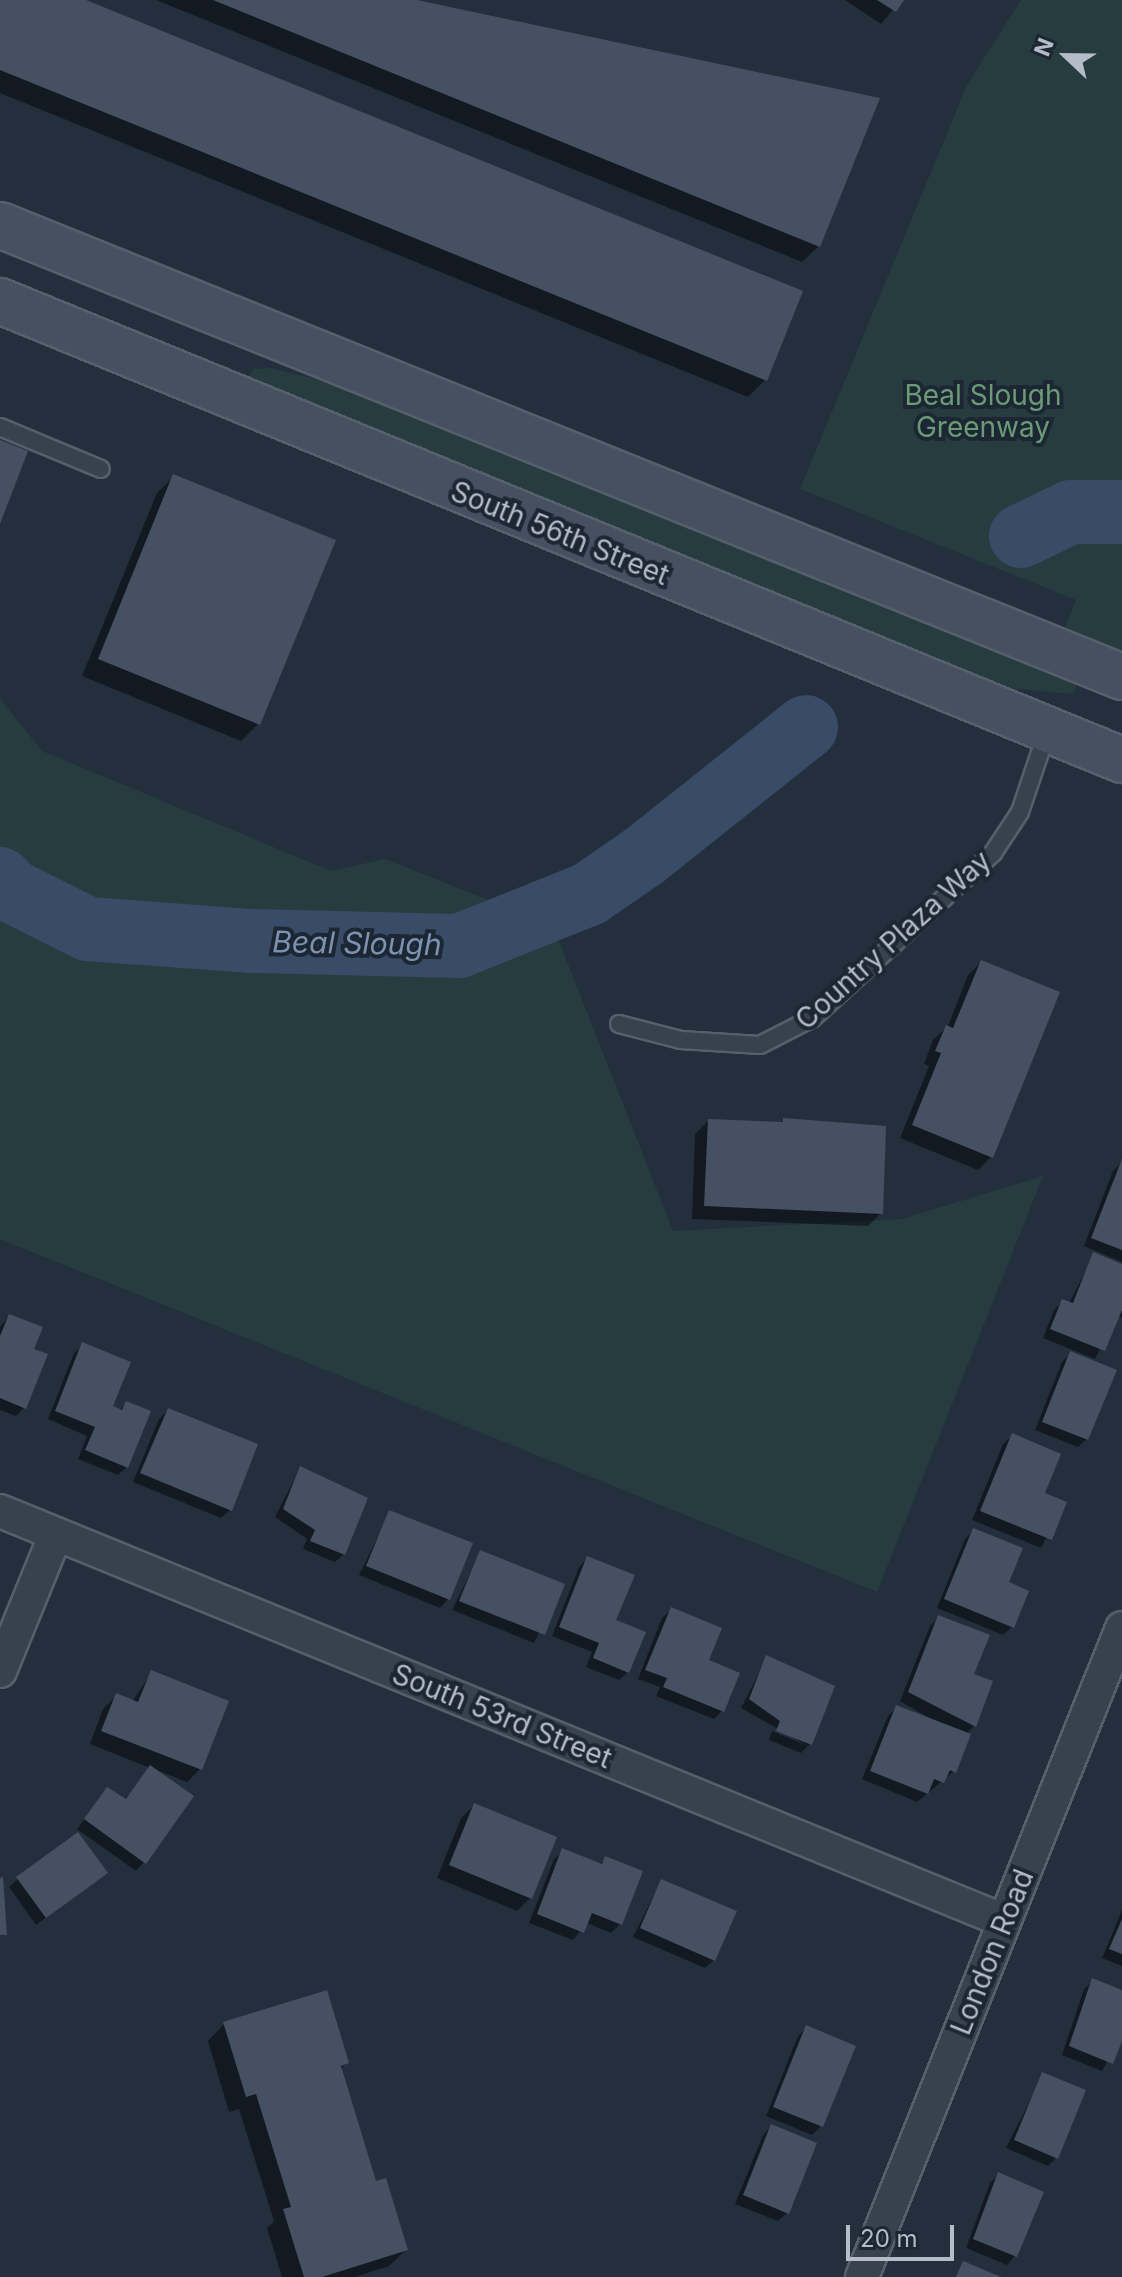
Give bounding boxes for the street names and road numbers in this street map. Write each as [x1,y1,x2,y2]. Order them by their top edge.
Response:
street label: South 56th Street [446,474,674,592]
street label: Country Plaza Way [789,844,997,1036]
street label: South 53rd Street [388,1657,616,1775]
street label: London Road [944,1865,1040,2039]

